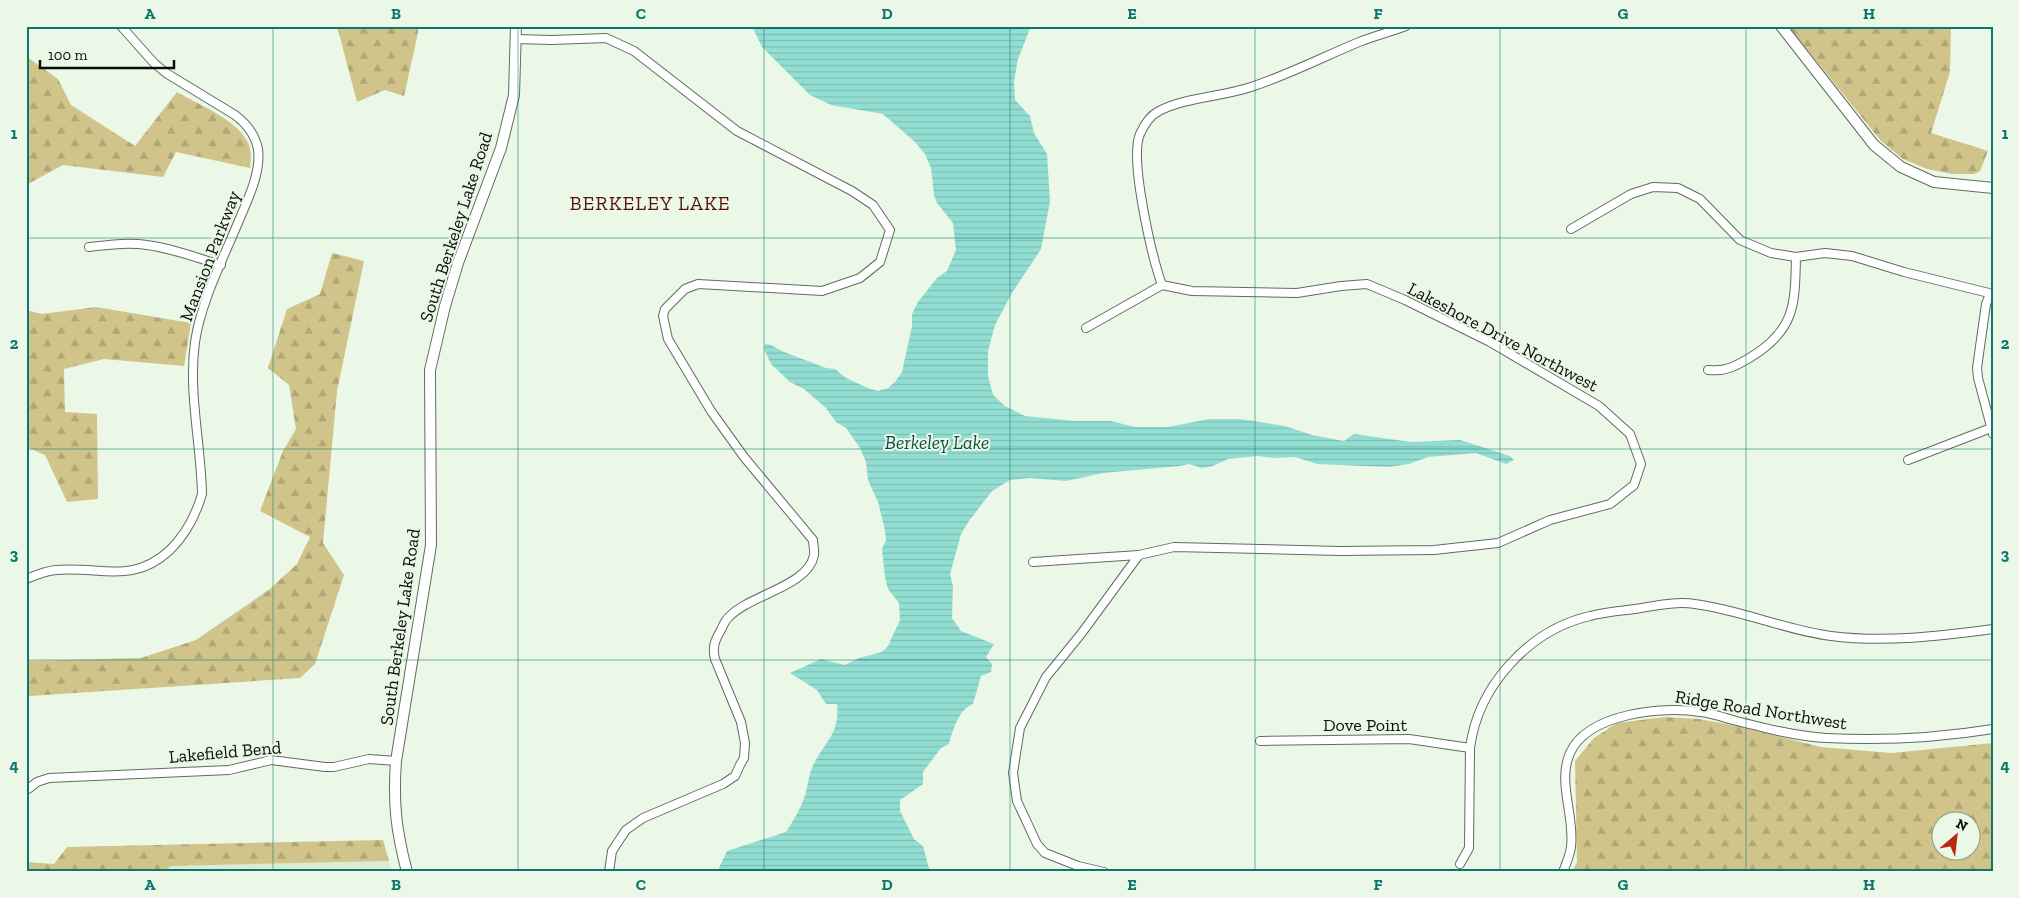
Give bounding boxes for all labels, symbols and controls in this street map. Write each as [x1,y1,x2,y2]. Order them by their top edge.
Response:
text: A [145,4,156,23]
text: B [391,4,401,23]
text: C [636,4,646,23]
text: D [881,4,893,23]
text: E [1127,4,1137,23]
text: F [1373,4,1383,23]
text: G [1618,4,1629,23]
text: H [1863,4,1875,23]
scale bar [40,38,174,70]
text: 100 m [48,46,87,64]
text: 1 [11,124,18,143]
text: 1 [2002,124,2009,143]
street label: South Berkeley Lake Road [415,129,497,325]
street label: Mansion Parkway [175,187,245,324]
district label: BERKELEY LAKE [569,191,731,215]
street label: Lakeshore Drive Northwest [1404,277,1602,397]
text: 2 [10,334,19,353]
text: 2 [2001,334,2010,353]
water label: Berkeley Lake [885,431,989,454]
street label: South Berkeley Lake Road [375,527,425,727]
text: 3 [10,545,19,564]
text: 3 [2001,545,2010,564]
street label: Ridge Road Northwest [1673,686,1849,735]
street label: Dove Point [1323,714,1407,736]
street label: Lakefield Bend [168,736,282,768]
text: 4 [9,756,19,775]
text: 4 [2000,756,2010,775]
north arrow [1932,810,1982,860]
text: N [1953,815,1971,835]
text: A [145,875,156,894]
text: B [391,875,401,894]
text: C [636,875,646,894]
text: D [881,875,893,894]
text: E [1127,875,1137,894]
text: F [1373,875,1383,894]
text: G [1618,875,1629,894]
text: H [1863,875,1875,894]

